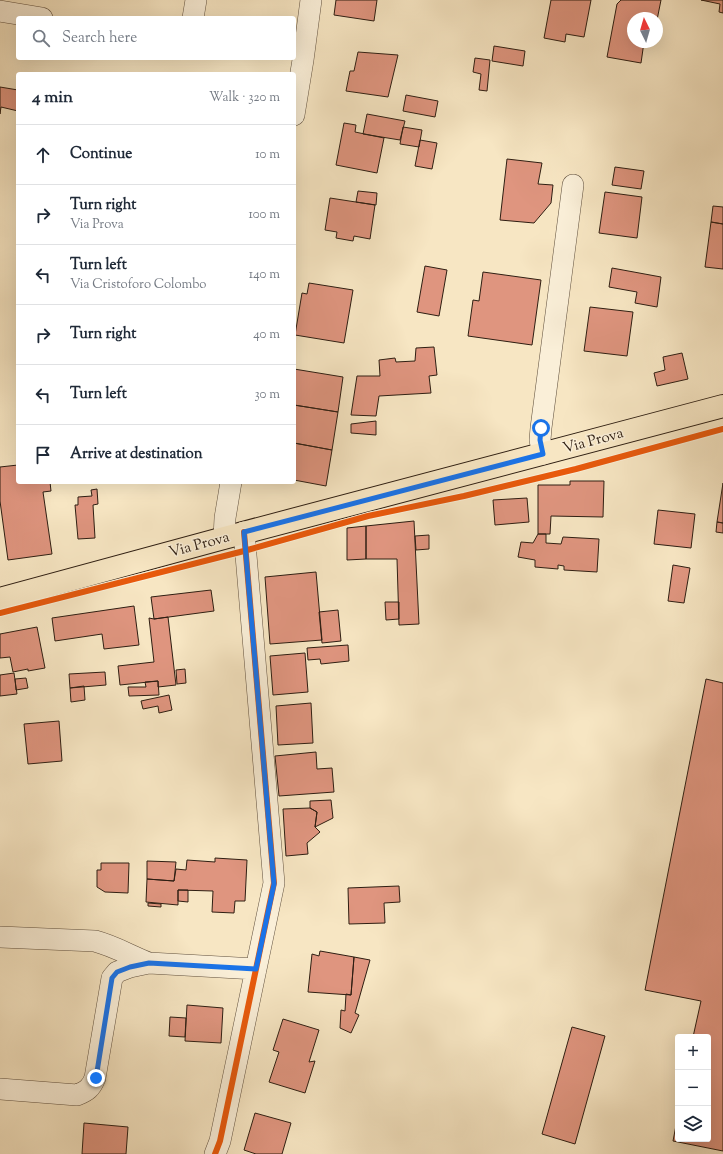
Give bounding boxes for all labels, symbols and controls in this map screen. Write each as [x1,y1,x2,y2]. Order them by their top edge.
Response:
north arrow [627,12,663,48]
search box [16,16,296,60]
icon: search [30,27,52,49]
text: Search here [62,28,137,49]
text: 4 min [32,86,73,110]
text: Walk · 320 m [209,89,280,107]
icon: ahead [32,144,54,166]
text: Continue [70,144,132,165]
text: 10 m [255,146,280,164]
text: Turn right [70,195,136,216]
icon: right [32,204,54,226]
text: 100 m [248,206,280,224]
text: Via Prova [70,216,124,234]
text: Turn left [70,255,127,276]
icon: left [32,264,54,286]
text: 140 m [249,266,280,284]
text: Via Cristoforo Colombo [70,276,206,294]
icon: right [32,324,54,346]
text: Turn right [70,324,136,345]
text: 40 m [253,326,280,344]
icon: left [32,384,54,406]
text: Turn left [70,384,127,405]
text: 30 m [254,386,280,404]
route start [532,419,550,437]
street label: Via Prova [561,423,626,460]
icon: arrive [32,444,54,466]
text: Arrive at destination [70,444,203,465]
street label: Via Prova [167,527,232,564]
map controls [675,1034,711,1142]
button: + [675,1034,711,1070]
route end [87,1069,105,1087]
button: − [675,1070,711,1106]
button: layers [675,1106,711,1142]

